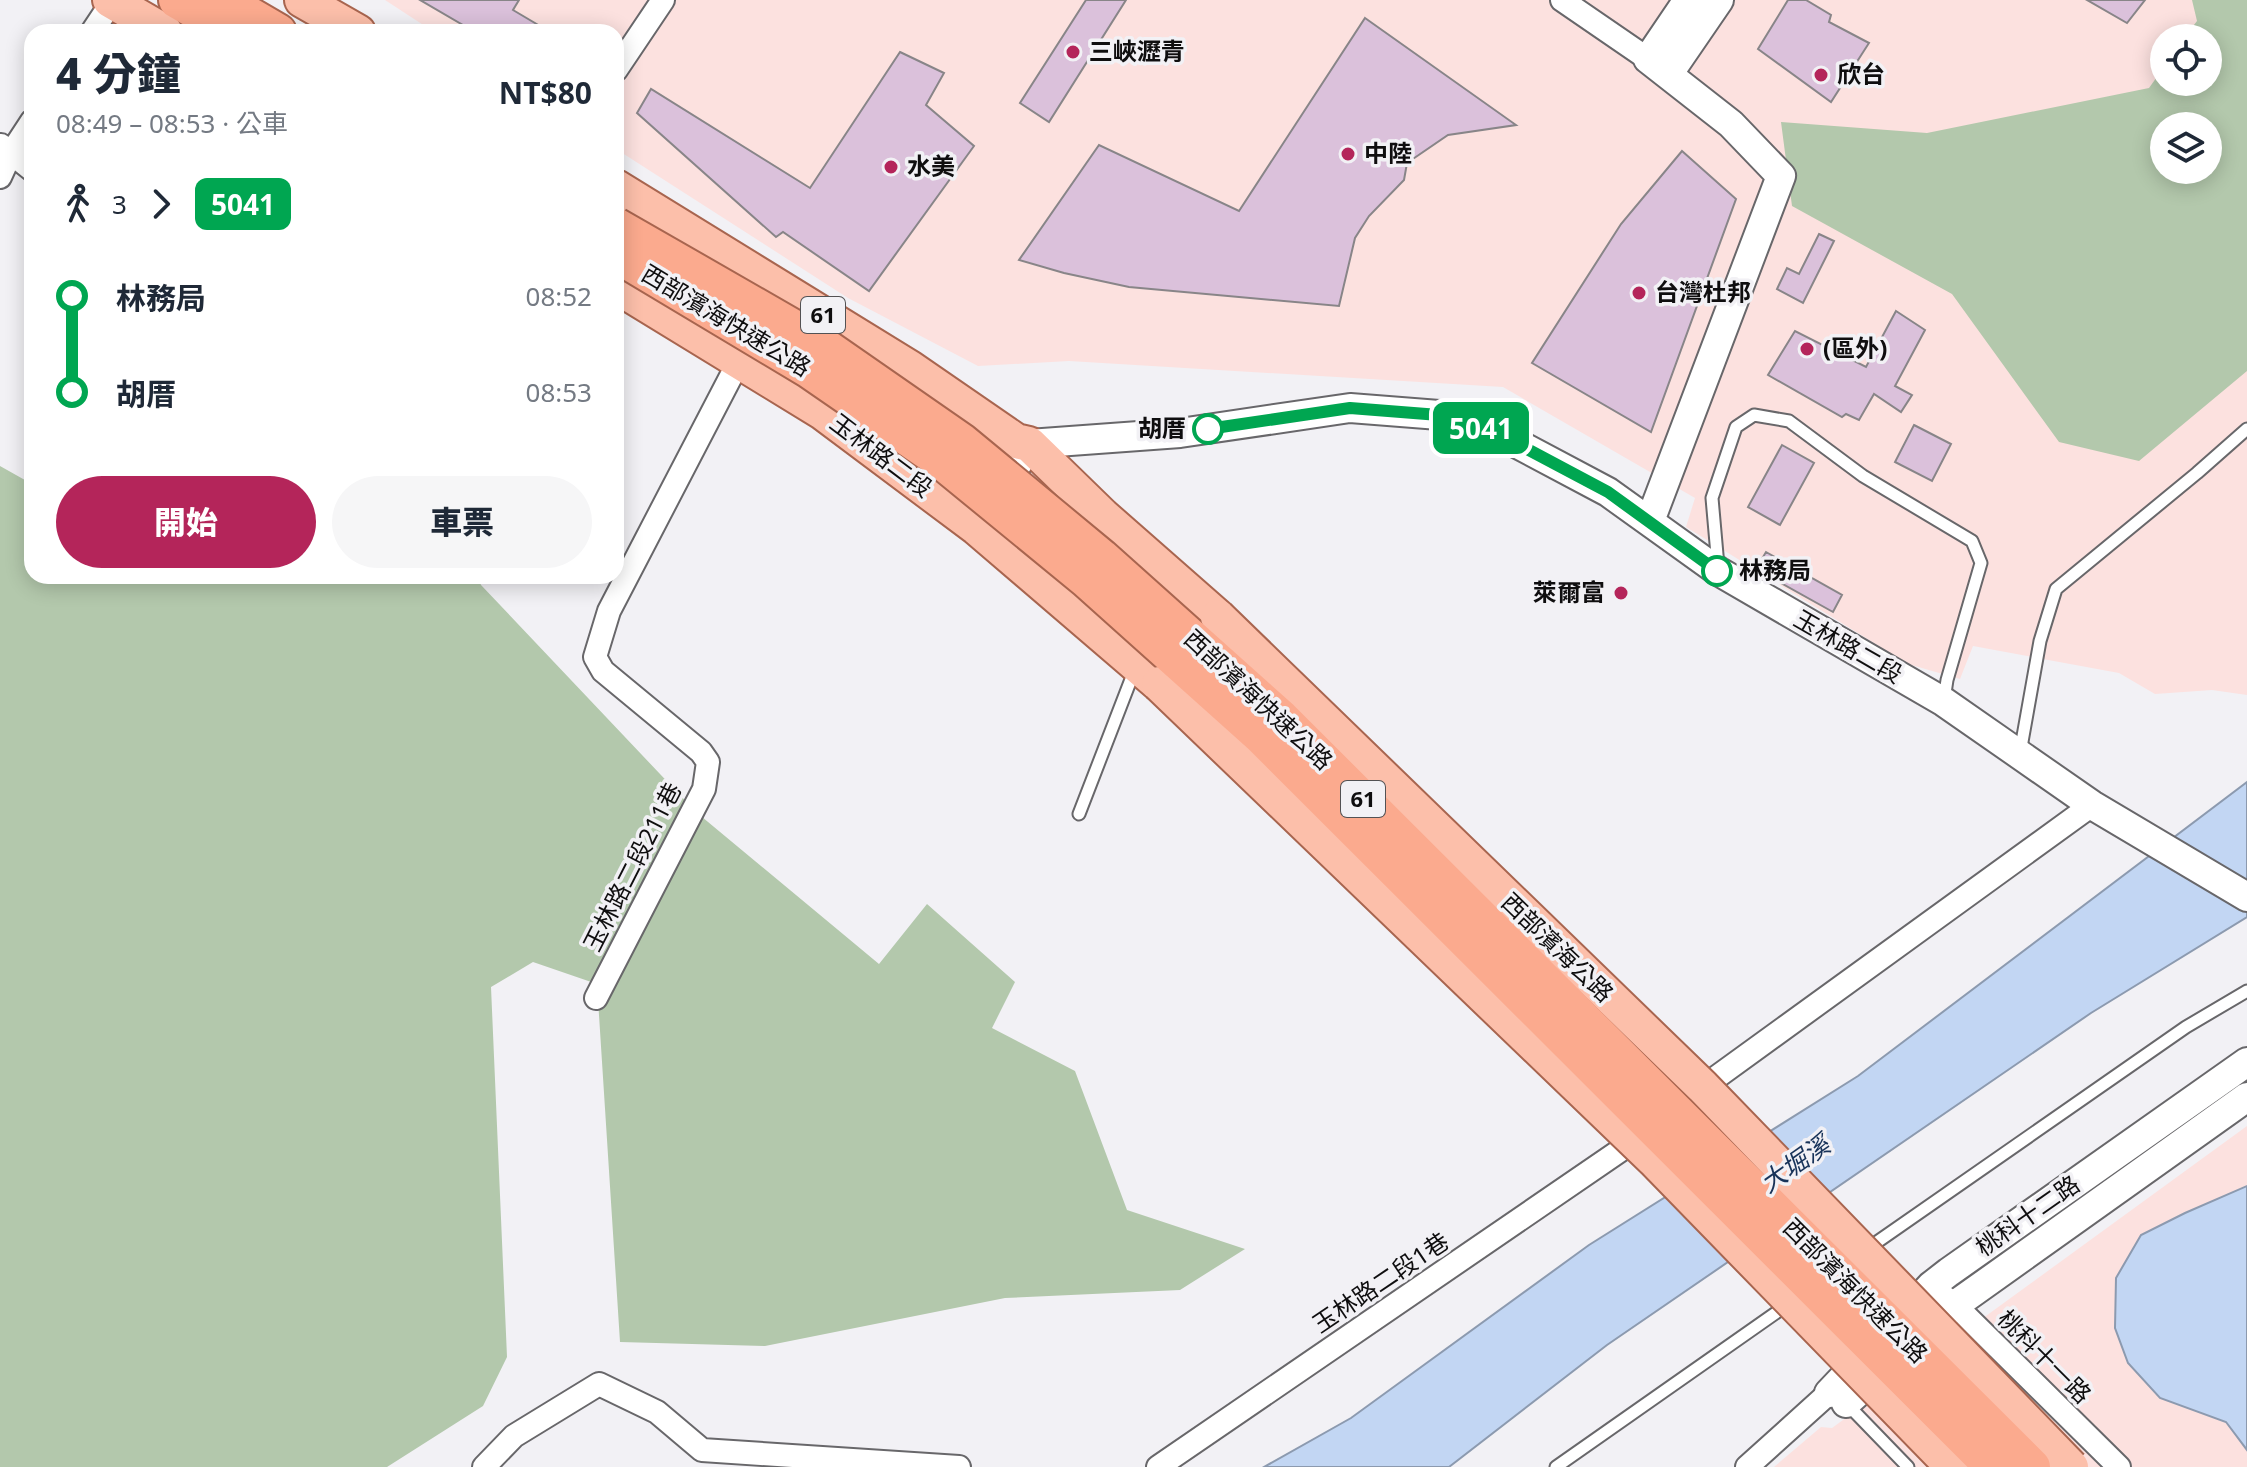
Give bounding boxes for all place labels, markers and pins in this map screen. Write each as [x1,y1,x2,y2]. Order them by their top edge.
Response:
place label: 三峽瀝青 [1089,34,1185,67]
marker: 三峽瀝青 [1064,43,1082,61]
place label: 欣台 [1837,57,1885,90]
marker: 欣台 [1812,66,1830,84]
place label: 中陸 [1364,136,1412,169]
marker: 中陸 [1339,145,1357,163]
place label: 水美 [907,149,955,182]
marker: 水美 [882,158,900,176]
place label: 台灣杜邦 [1655,275,1751,308]
marker: 台灣杜邦 [1630,284,1648,302]
place label: (區外) [1823,331,1887,364]
marker: (區外) [1798,340,1816,358]
place label: 胡厝 [1138,411,1186,444]
marker: 胡厝 [1193,414,1223,444]
place label: 林務局 [1739,553,1811,586]
marker: 林務局 [1702,556,1732,586]
place label: 萊爾富 [1533,575,1605,608]
marker: 萊爾富 [1612,584,1630,602]

